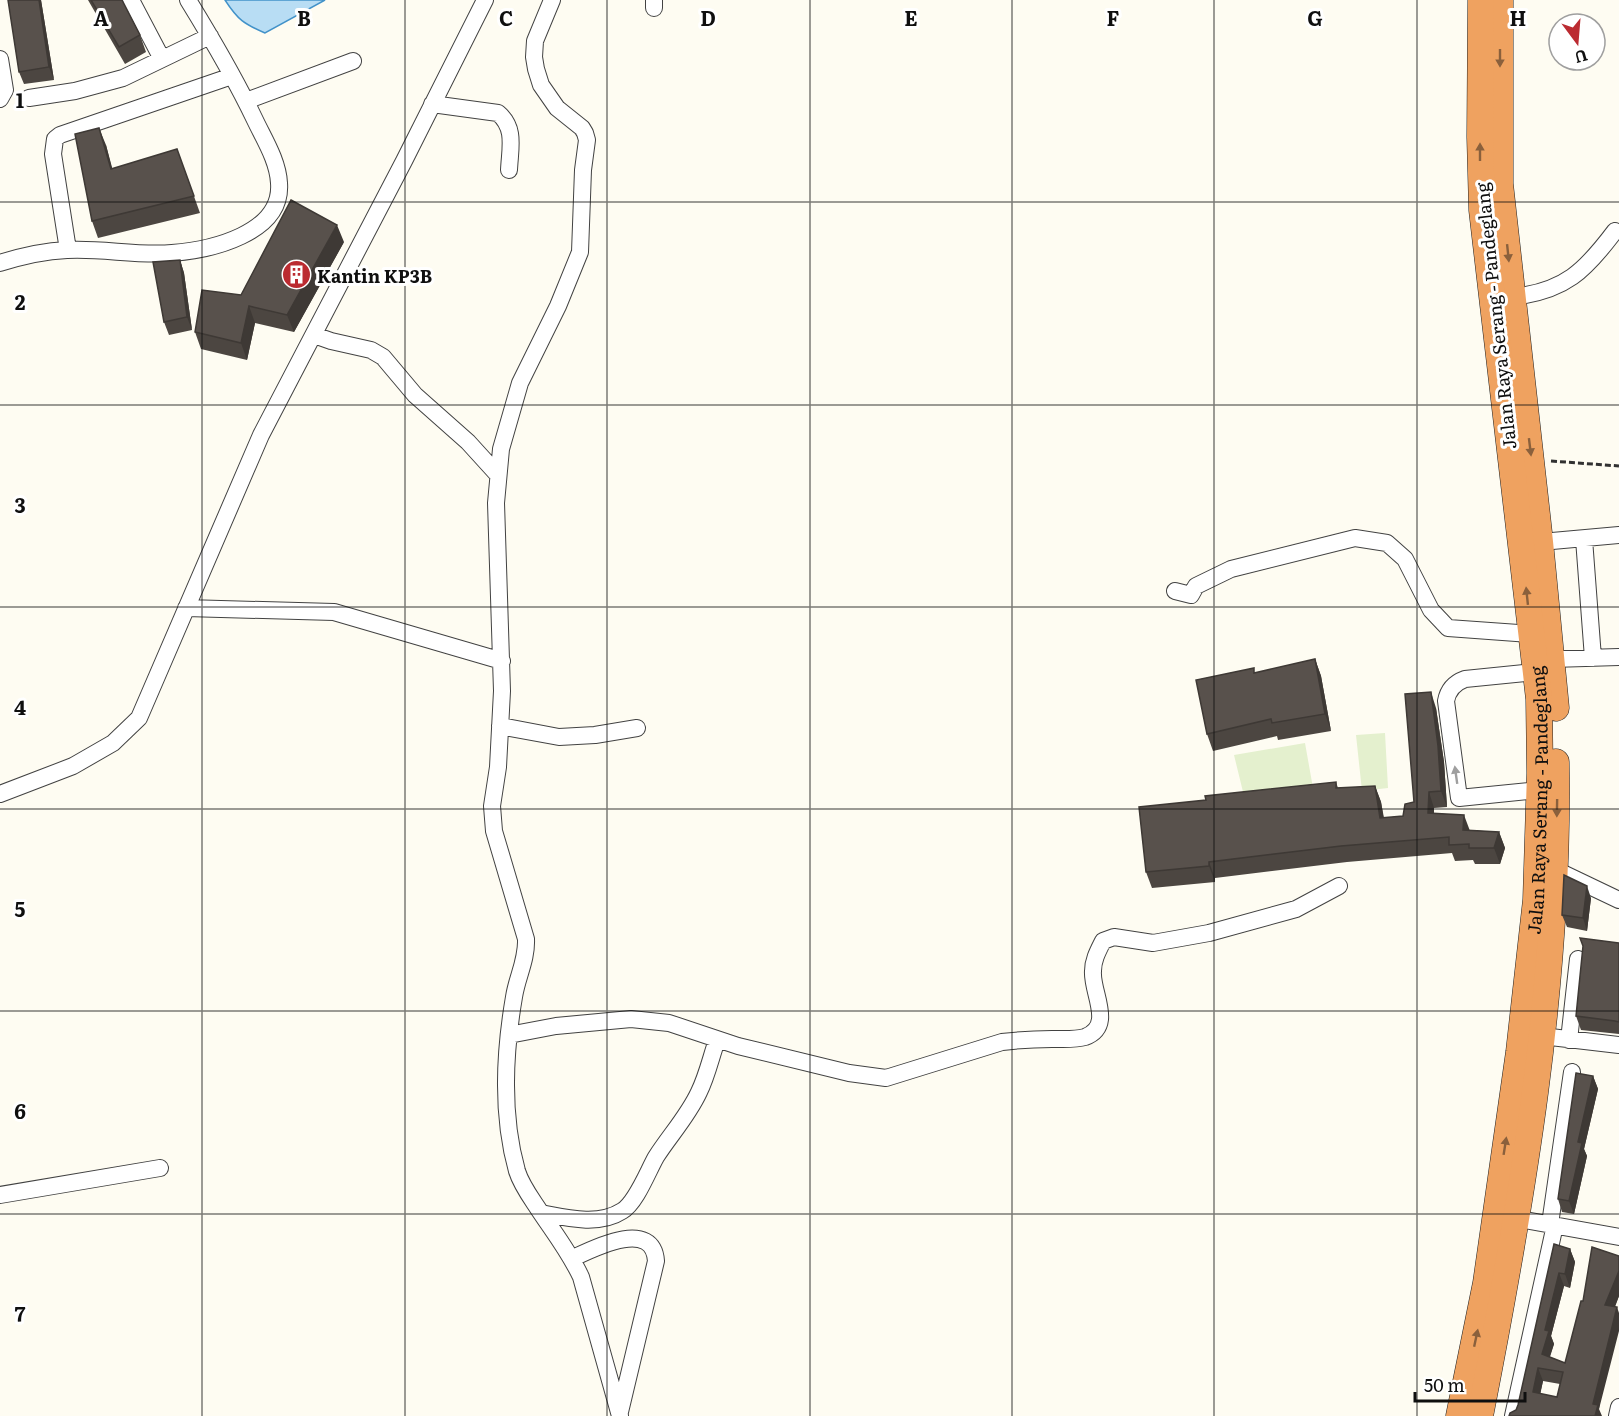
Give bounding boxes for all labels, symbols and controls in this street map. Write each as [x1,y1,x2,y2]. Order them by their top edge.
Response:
text: A [93,2,109,32]
text: B [297,2,311,32]
text: C [499,2,513,32]
text: D [700,2,716,32]
text: E [904,2,918,32]
text: F [1107,2,1120,32]
text: G [1307,2,1323,32]
text: H [1510,2,1526,32]
north arrow [1547,12,1607,72]
text: U [1572,44,1591,71]
one-way arrow [1495,49,1505,68]
text: 1 [16,84,24,114]
one-way arrow [1475,143,1485,162]
street label: Jalan Raya Serang - Pandeglang [1467,180,1522,451]
one-way arrow [1503,244,1513,263]
building icon: Kantin KP3B [280,259,312,291]
place label: Kantin KP3B [317,262,432,289]
text: 2 [15,286,26,316]
one-way arrow [1525,437,1535,456]
text: 3 [14,489,26,519]
one-way arrow [1522,587,1532,606]
street label: Jalan Raya Serang - Pandeglang [1519,664,1554,935]
text: 4 [14,691,26,721]
one-way arrow [1451,765,1461,784]
one-way arrow [1552,799,1562,818]
text: 5 [15,893,26,923]
text: 6 [14,1095,26,1125]
one-way arrow [1501,1136,1510,1155]
text: 7 [15,1298,26,1328]
one-way arrow [1471,1329,1481,1348]
scale bar [1415,1365,1524,1403]
text: 50 m [1424,1371,1465,1398]

